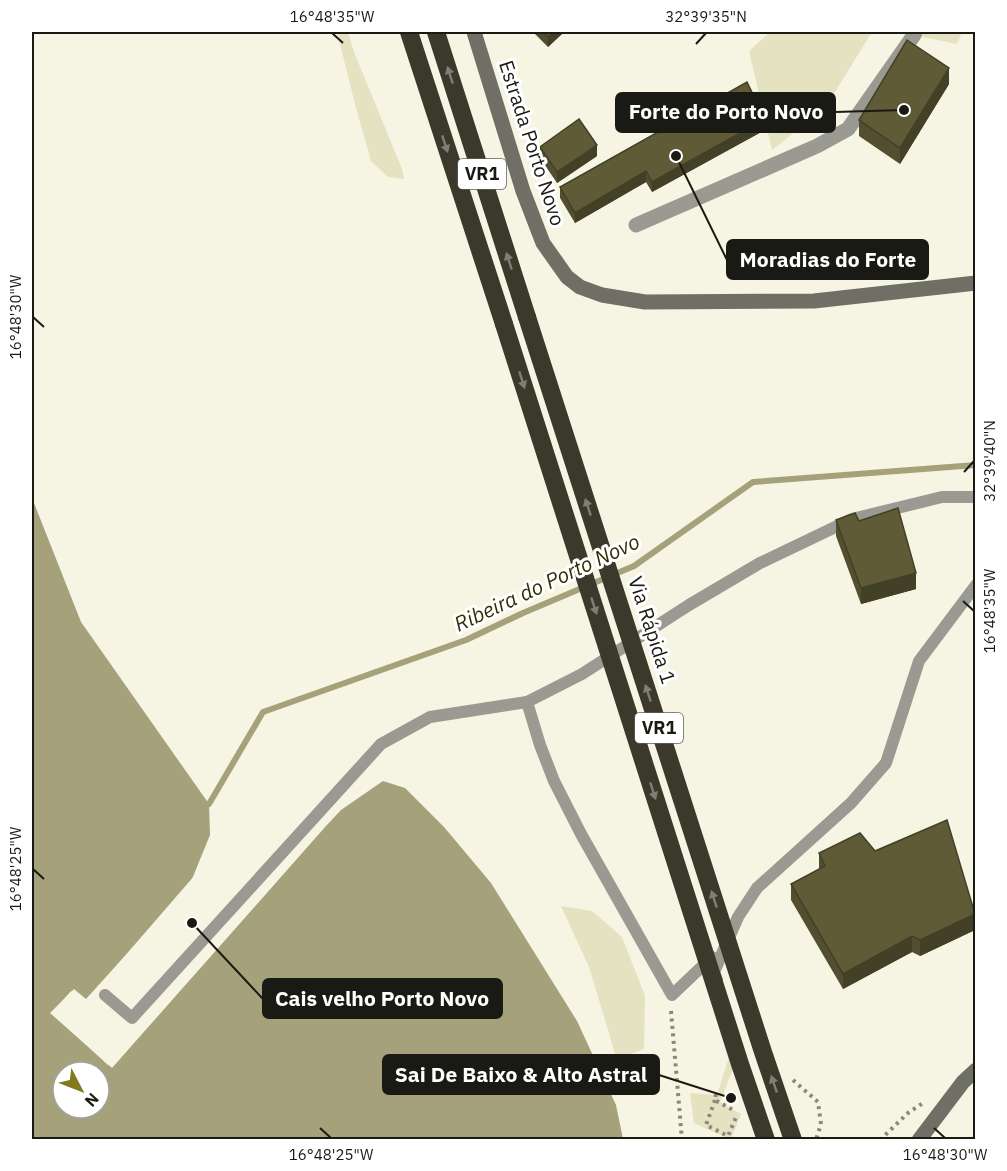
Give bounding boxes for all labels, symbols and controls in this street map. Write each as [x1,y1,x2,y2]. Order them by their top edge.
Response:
text: 16°48'35"W [290,7,375,26]
text: 32°39'35"N [665,7,747,26]
street label: Estrada Porto Novo [493,57,572,229]
one-way arrow [445,66,454,84]
callout: Forte do Porto Novo [616,93,835,132]
text: Forte do Porto Novo [629,97,823,125]
one-way arrow [441,135,450,153]
road number: VR1 [458,159,506,189]
callout: Moradias do Forte [727,240,928,279]
text: Moradias do Forte [740,245,917,273]
one-way arrow [504,252,513,270]
text: 16°48'30"W [6,274,25,359]
one-way arrow [517,371,527,389]
text: 32°39'40"N [980,420,999,502]
one-way arrow [583,498,593,516]
water label: Ribeira do Porto Novo [449,527,644,637]
text: 16°48'35"W [980,568,999,653]
street label: Via Rápida 1 [622,573,683,687]
one-way arrow [590,597,599,615]
one-way arrow [643,684,652,702]
road number: VR1 [635,713,683,743]
one-way arrow [649,782,658,800]
text: 16°48'25"W [6,826,25,911]
one-way arrow [709,890,718,908]
callout: Cais velho Porto Novo [263,979,502,1018]
text: Cais velho Porto Novo [275,984,489,1012]
callout: Sai De Baixo & Alto Astral [383,1055,659,1094]
north arrow [51,1060,111,1120]
text: Sai De Baixo & Alto Astral [395,1060,647,1088]
one-way arrow [769,1075,779,1093]
text: N [81,1089,103,1111]
text: 16°48'25"W [289,1145,374,1164]
text: 16°48'30"W [903,1145,988,1164]

